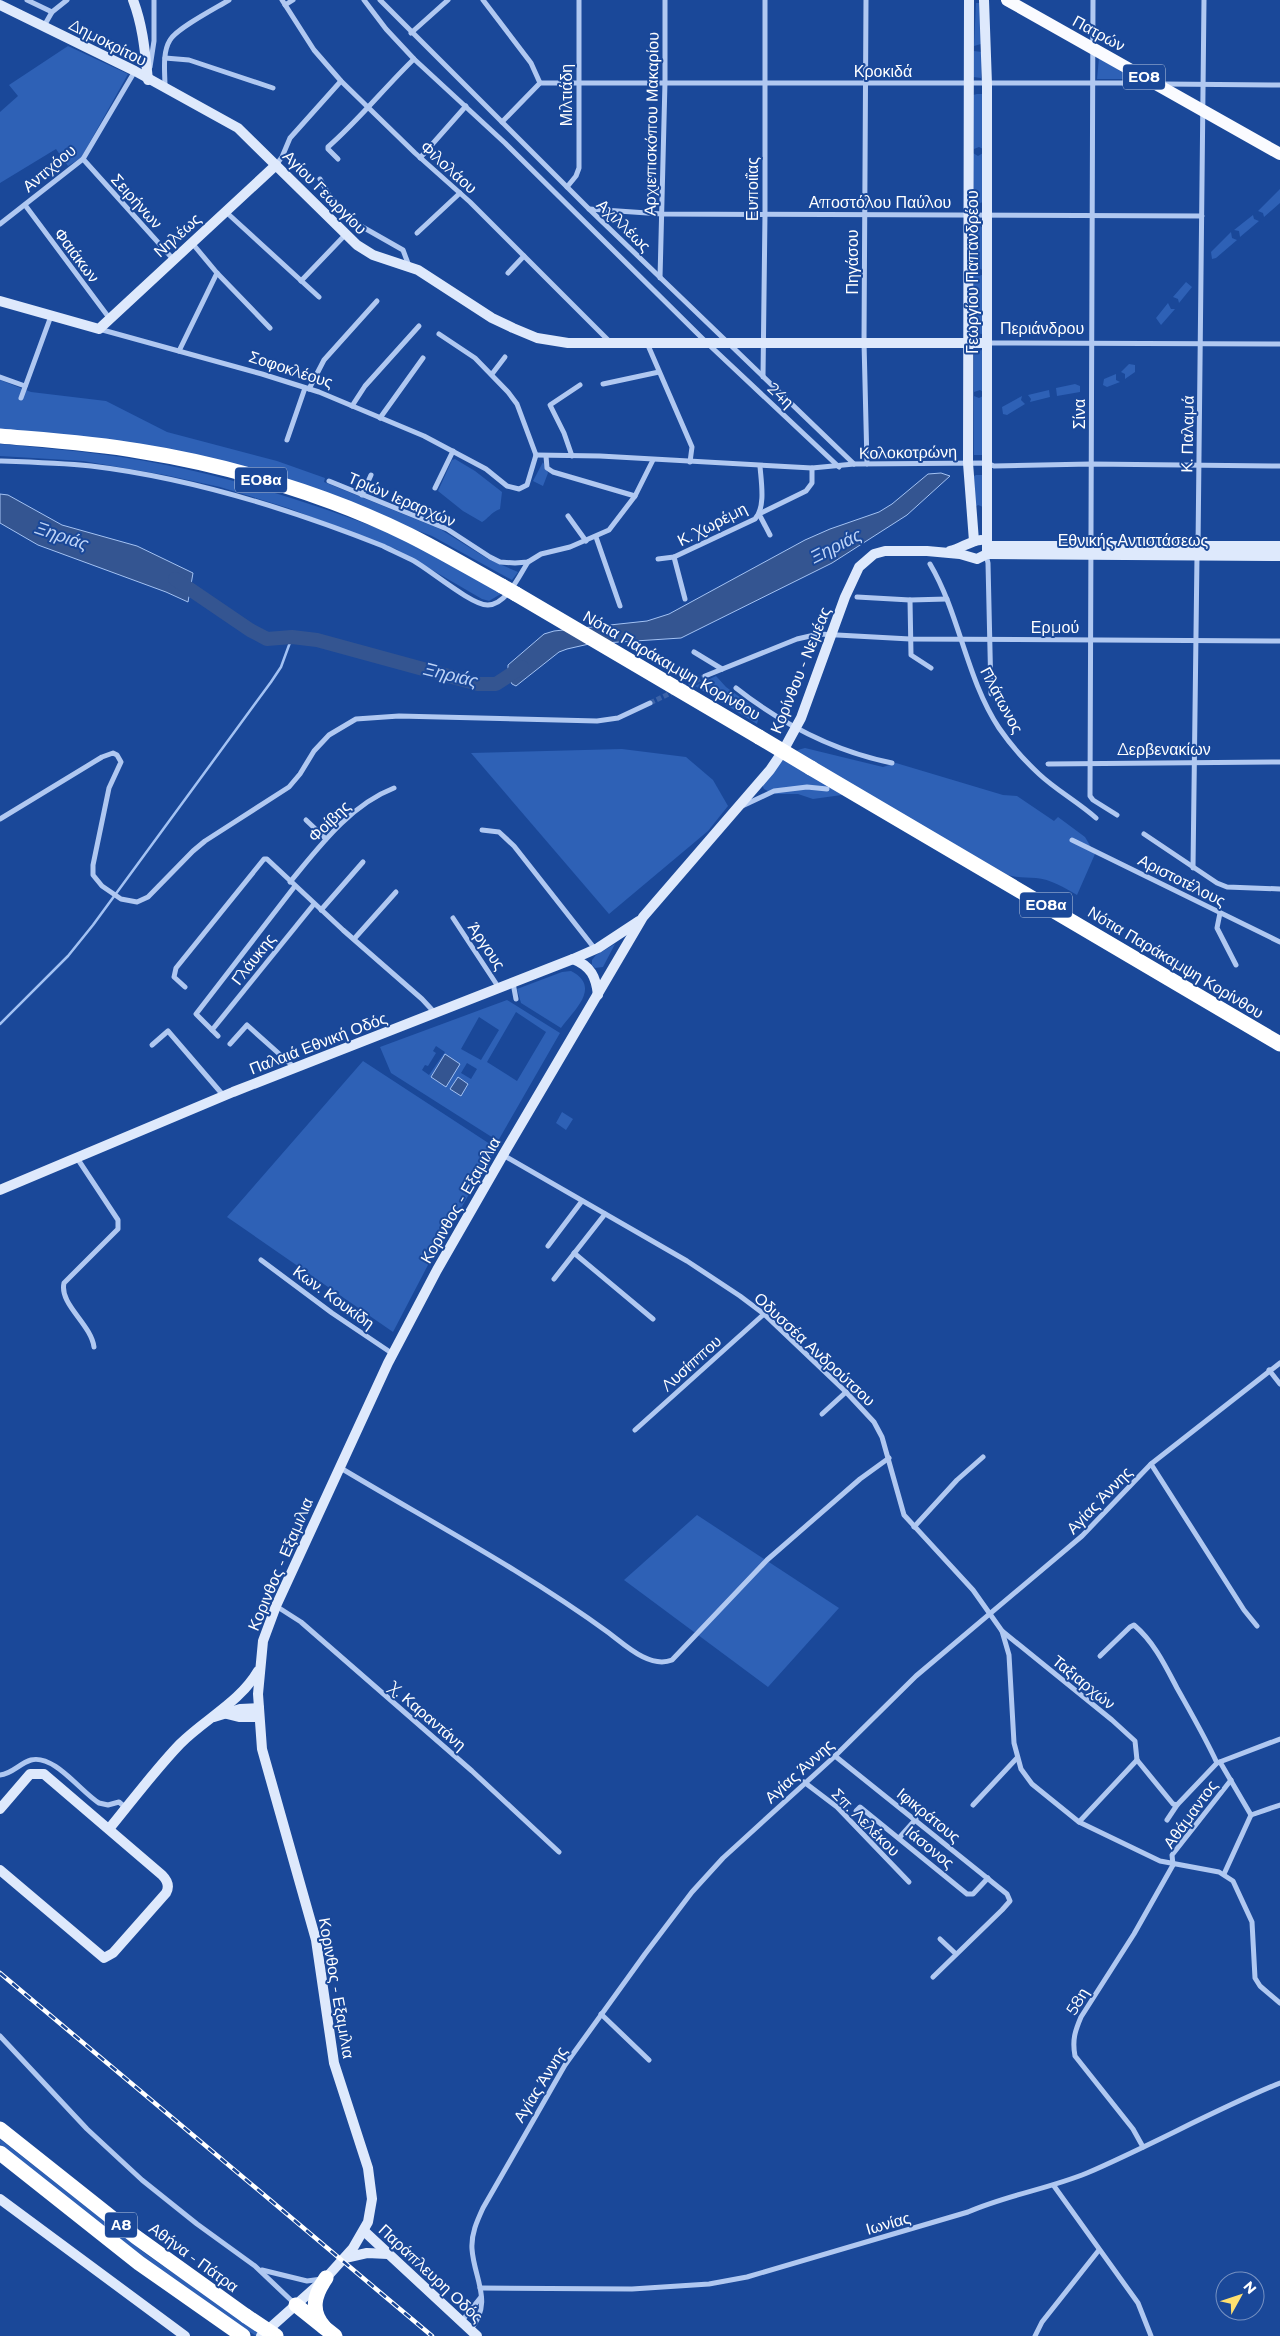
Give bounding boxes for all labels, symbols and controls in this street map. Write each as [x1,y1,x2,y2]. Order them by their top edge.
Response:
street label: Πατρών [1069,11,1128,55]
street label: Δημοκρίτου [66,15,150,70]
street label: Αρχιεπισκόπου Μακαρίου [640,32,663,216]
street label: Κροκιδά [854,62,912,81]
street label: Μιλτιάδη [557,64,576,126]
road number: ΕΟ8 [1123,64,1165,90]
street label: Φιλολάου [416,137,481,198]
street label: Αντιχόου [19,141,80,196]
street label: Αγίου Γεωργίου [279,147,370,238]
street label: Ευποιΐας [743,157,762,221]
street label: Σειρήνων [107,170,166,233]
street label: Γεωργίου Παπανδρέου [963,190,982,354]
street label: Αποστόλου Παύλου [809,193,951,212]
street label: Αχιλλέως [593,195,655,256]
street label: Νηλέως [150,209,205,261]
street label: Φαιάκων [50,224,103,286]
street label: Πηγάσου [843,229,862,295]
street label: Περιάνδρου [1000,319,1084,338]
street label: Σοφοκλέους [246,347,336,392]
street label: 24η [764,379,797,412]
street label: Κ. Παλαμά [1177,395,1198,473]
street label: Σίνα [1070,399,1089,429]
street label: Κολοκοτρώνη [859,442,957,463]
road number: ΕΟ8α [235,468,287,492]
street label: Τριών Ιεραρχών [345,468,459,531]
street label: Κ. Χωρέμη [674,499,750,550]
water label: Ξηριάς [31,516,92,555]
water label: Ξηριάς [806,524,866,569]
street label: Εθνικής Αντιστάσεως [1058,531,1209,550]
street label: Κορίνθου - Νεμέας [766,604,835,736]
street label: Νότια Παράκαμψη Κορίνθου [580,607,764,724]
street label: Ερμού [1031,618,1079,637]
water label: Ξηριάς [421,657,481,692]
street label: Πλάτωνος [976,664,1027,737]
street label: Δερβενακίων [1117,740,1211,759]
street label: Φοίβης [304,797,355,846]
street label: Αριστοτέλους [1135,850,1229,911]
road number: ΕΟ8α [1020,892,1072,918]
street label: Νότια Παράκαμψη Κορίνθου [1084,902,1267,1023]
street label: Άργους [464,919,509,974]
street label: Γλάυκης [227,930,280,989]
street label: Παλαιά Εθνική Οδός [247,1008,390,1078]
street label: Κορινθος - Εξαμιλια [417,1134,504,1267]
street label: Κων. Κουκίδη [289,1261,378,1333]
street label: Οδυσσέα Ανδρούτσου [750,1289,879,1410]
street label: Λυσίππου [657,1332,725,1395]
street label: Αγίας Άννης [1063,1463,1136,1538]
street label: Κορινθος - Εξαμιλια [244,1495,317,1634]
street label: Ταξιαρχών [1048,1651,1119,1713]
street label: Χ. Καραντάνη [384,1677,470,1755]
street label: Αγίας Άννης [761,1735,838,1807]
street label: Αθάμαντος [1159,1776,1222,1852]
street label: Σπ. Λελέκου [828,1784,904,1860]
street label: Ιφικράτους [893,1784,964,1847]
street label: Ιάσονος [902,1822,958,1873]
street label: Κορινθος - Εξαμιλια [315,1916,358,2060]
street label: 58η [1062,1984,1093,2018]
street label: Αγίας Άννης [510,2042,571,2126]
street label: Ιωνίας [864,2208,913,2239]
road number: Α8 [105,2212,137,2238]
street label: Αθήνα - Πάτρα [145,2219,242,2296]
street label: Παράπλευρη Οδός [375,2220,487,2327]
north arrow [1215,2271,1265,2321]
text: N [1239,2278,1260,2298]

